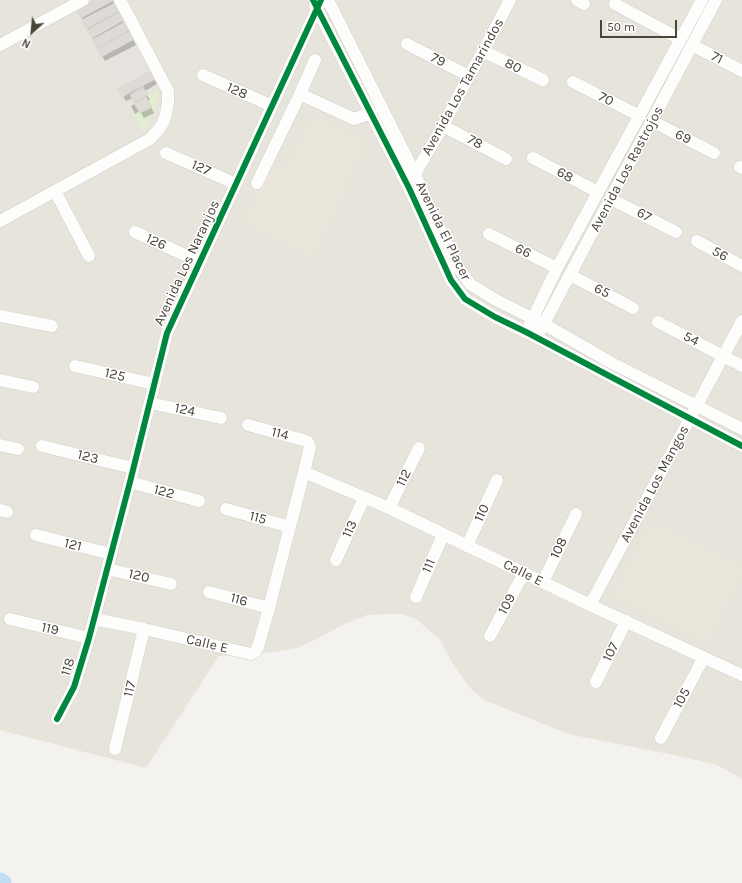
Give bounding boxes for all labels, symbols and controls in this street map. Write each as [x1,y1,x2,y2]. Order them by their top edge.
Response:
north arrow [12,12,52,52]
scale bar [602,12,679,38]
street label: Avenida Los Tamarindos [418,16,508,158]
text: 50 m [607,20,635,34]
text: N [20,36,33,51]
street label: 71 [708,48,726,68]
street label: 79 [428,49,448,71]
street label: 80 [502,55,524,77]
street label: 128 [224,79,250,103]
street label: 70 [596,88,616,110]
street label: Avenida Los Rastrojos [587,103,667,235]
street label: 69 [672,126,694,148]
street label: 78 [464,131,486,153]
street label: 127 [189,156,213,180]
street label: 68 [554,164,576,186]
street label: Avenida El Placer [412,179,474,283]
street label: Avenida Los Naranjos [151,198,223,328]
street label: 67 [634,204,654,226]
street label: 126 [143,230,169,254]
street label: 66 [512,240,534,262]
street label: 56 [709,243,731,265]
street label: 65 [591,280,613,302]
street label: 54 [680,328,702,350]
street label: 125 [103,364,127,386]
street label: 124 [173,400,197,420]
street label: Avenida Los Mangos [617,423,693,545]
street label: 114 [270,424,290,444]
street label: 123 [76,446,100,468]
street label: 112 [393,467,415,489]
street label: 122 [152,481,176,503]
street label: 110 [471,501,493,525]
street label: 115 [248,508,268,528]
street label: 113 [339,518,361,540]
street label: 121 [63,535,83,555]
street label: 108 [547,535,571,561]
street label: 111 [419,556,439,576]
street label: Calle E [500,556,546,590]
street label: 120 [127,565,151,587]
street label: 116 [228,590,250,610]
street label: 109 [495,591,519,617]
street label: 119 [40,619,60,639]
street label: Calle E [184,631,230,657]
street label: 107 [599,640,623,664]
street label: 118 [57,656,79,678]
street label: 117 [120,679,140,699]
street label: 105 [670,685,694,711]

